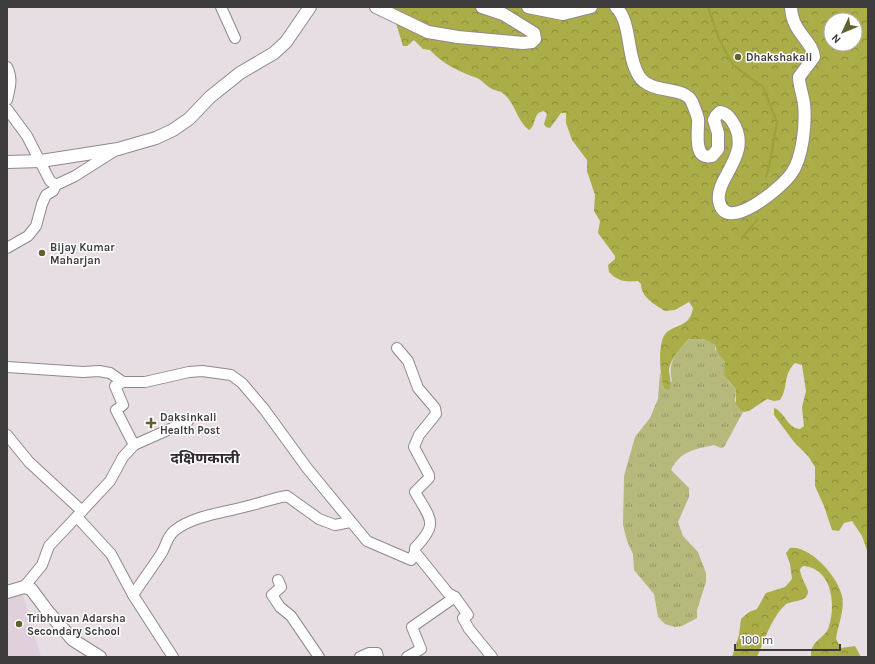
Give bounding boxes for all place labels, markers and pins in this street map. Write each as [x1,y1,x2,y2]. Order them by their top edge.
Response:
place label: Dhakshakali [746,51,812,64]
marker: Dhakshakali [733,52,743,62]
place label: Bijay Kumar Maharjan [50,241,115,267]
marker: Bijay Kumar Maharjan [37,248,47,258]
place label: Daksinkali Health Post [160,411,221,437]
marker: Daksinkali Health Post [145,417,157,429]
place label: Tribhuvan Adarsha Secondary School [27,612,126,638]
marker: Tribhuvan Adarsha Secondary School [14,619,24,629]

